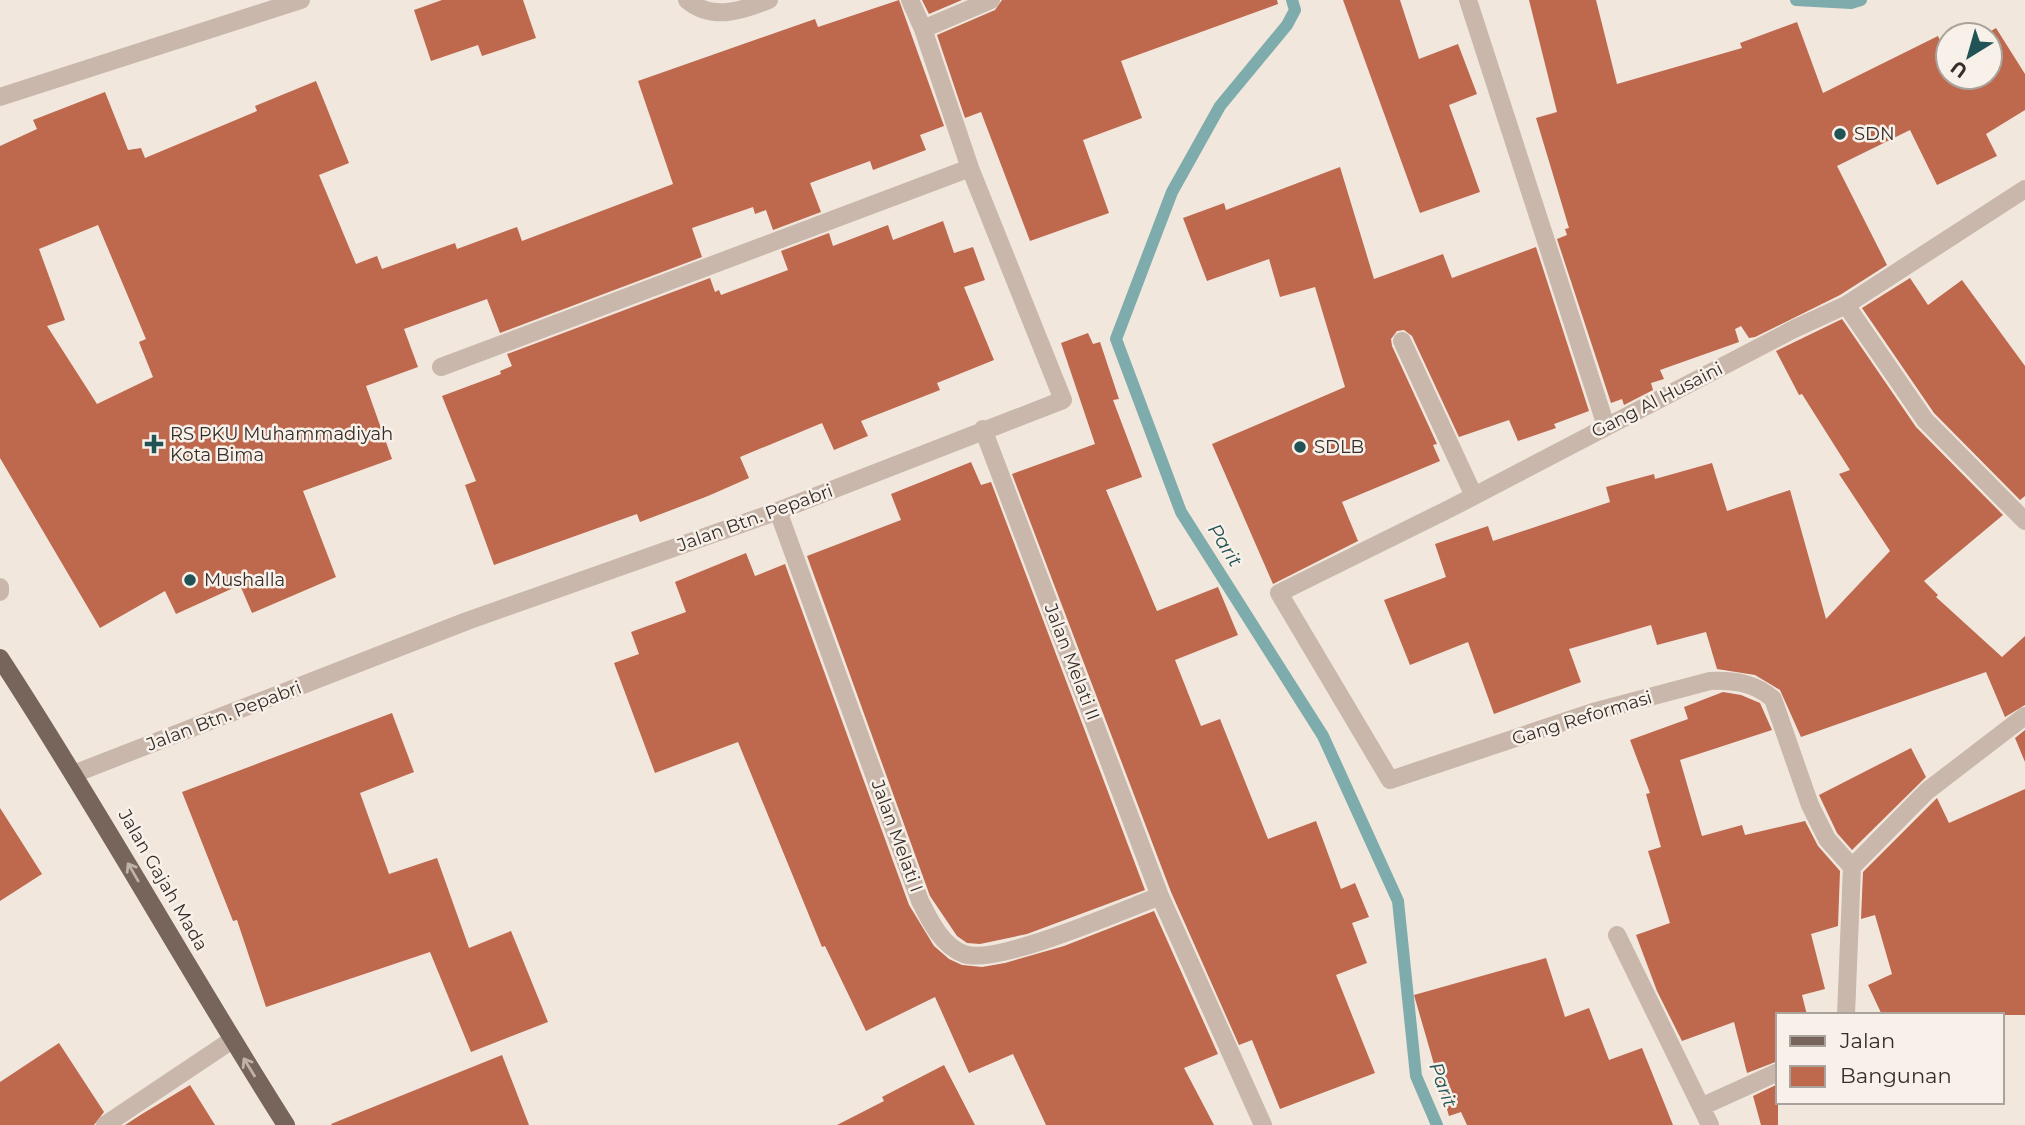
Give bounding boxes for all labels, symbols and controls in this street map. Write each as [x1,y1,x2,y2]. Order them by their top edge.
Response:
north arrow [1934,21,2004,91]
text: U [1946,55,1972,83]
place label: SDN [1854,123,1895,145]
marker: SDN [1832,126,1848,142]
street label: Gang Al Husaini [1588,357,1726,443]
place label: RS PKU Muhammadiyah Kota Bima [170,423,393,466]
marker: RS PKU Muhammadiyah Kota Bima [144,434,164,454]
place label: SDLB [1314,436,1364,458]
marker: SDLB [1292,439,1308,455]
street label: Jalan Btn. Pepabri [673,480,836,557]
water label: Parit [1203,519,1247,571]
place label: Mushalla [204,569,285,591]
marker: Mushalla [182,572,198,588]
street label: Jalan Melati II [1039,600,1104,723]
street label: Jalan Btn. Pepabri [143,676,305,756]
street label: Gang Reformasi [1509,686,1655,750]
street label: Jalan Melati I [866,776,927,895]
street label: Jalan Gajah Mada [113,805,212,955]
one-way arrow [126,862,140,882]
legend [1776,1013,2004,1104]
text: Jalan [1839,1028,1895,1053]
one-way arrow [242,1058,256,1078]
water label: Parit [1424,1059,1462,1111]
text: Bangunan [1840,1063,1952,1088]

